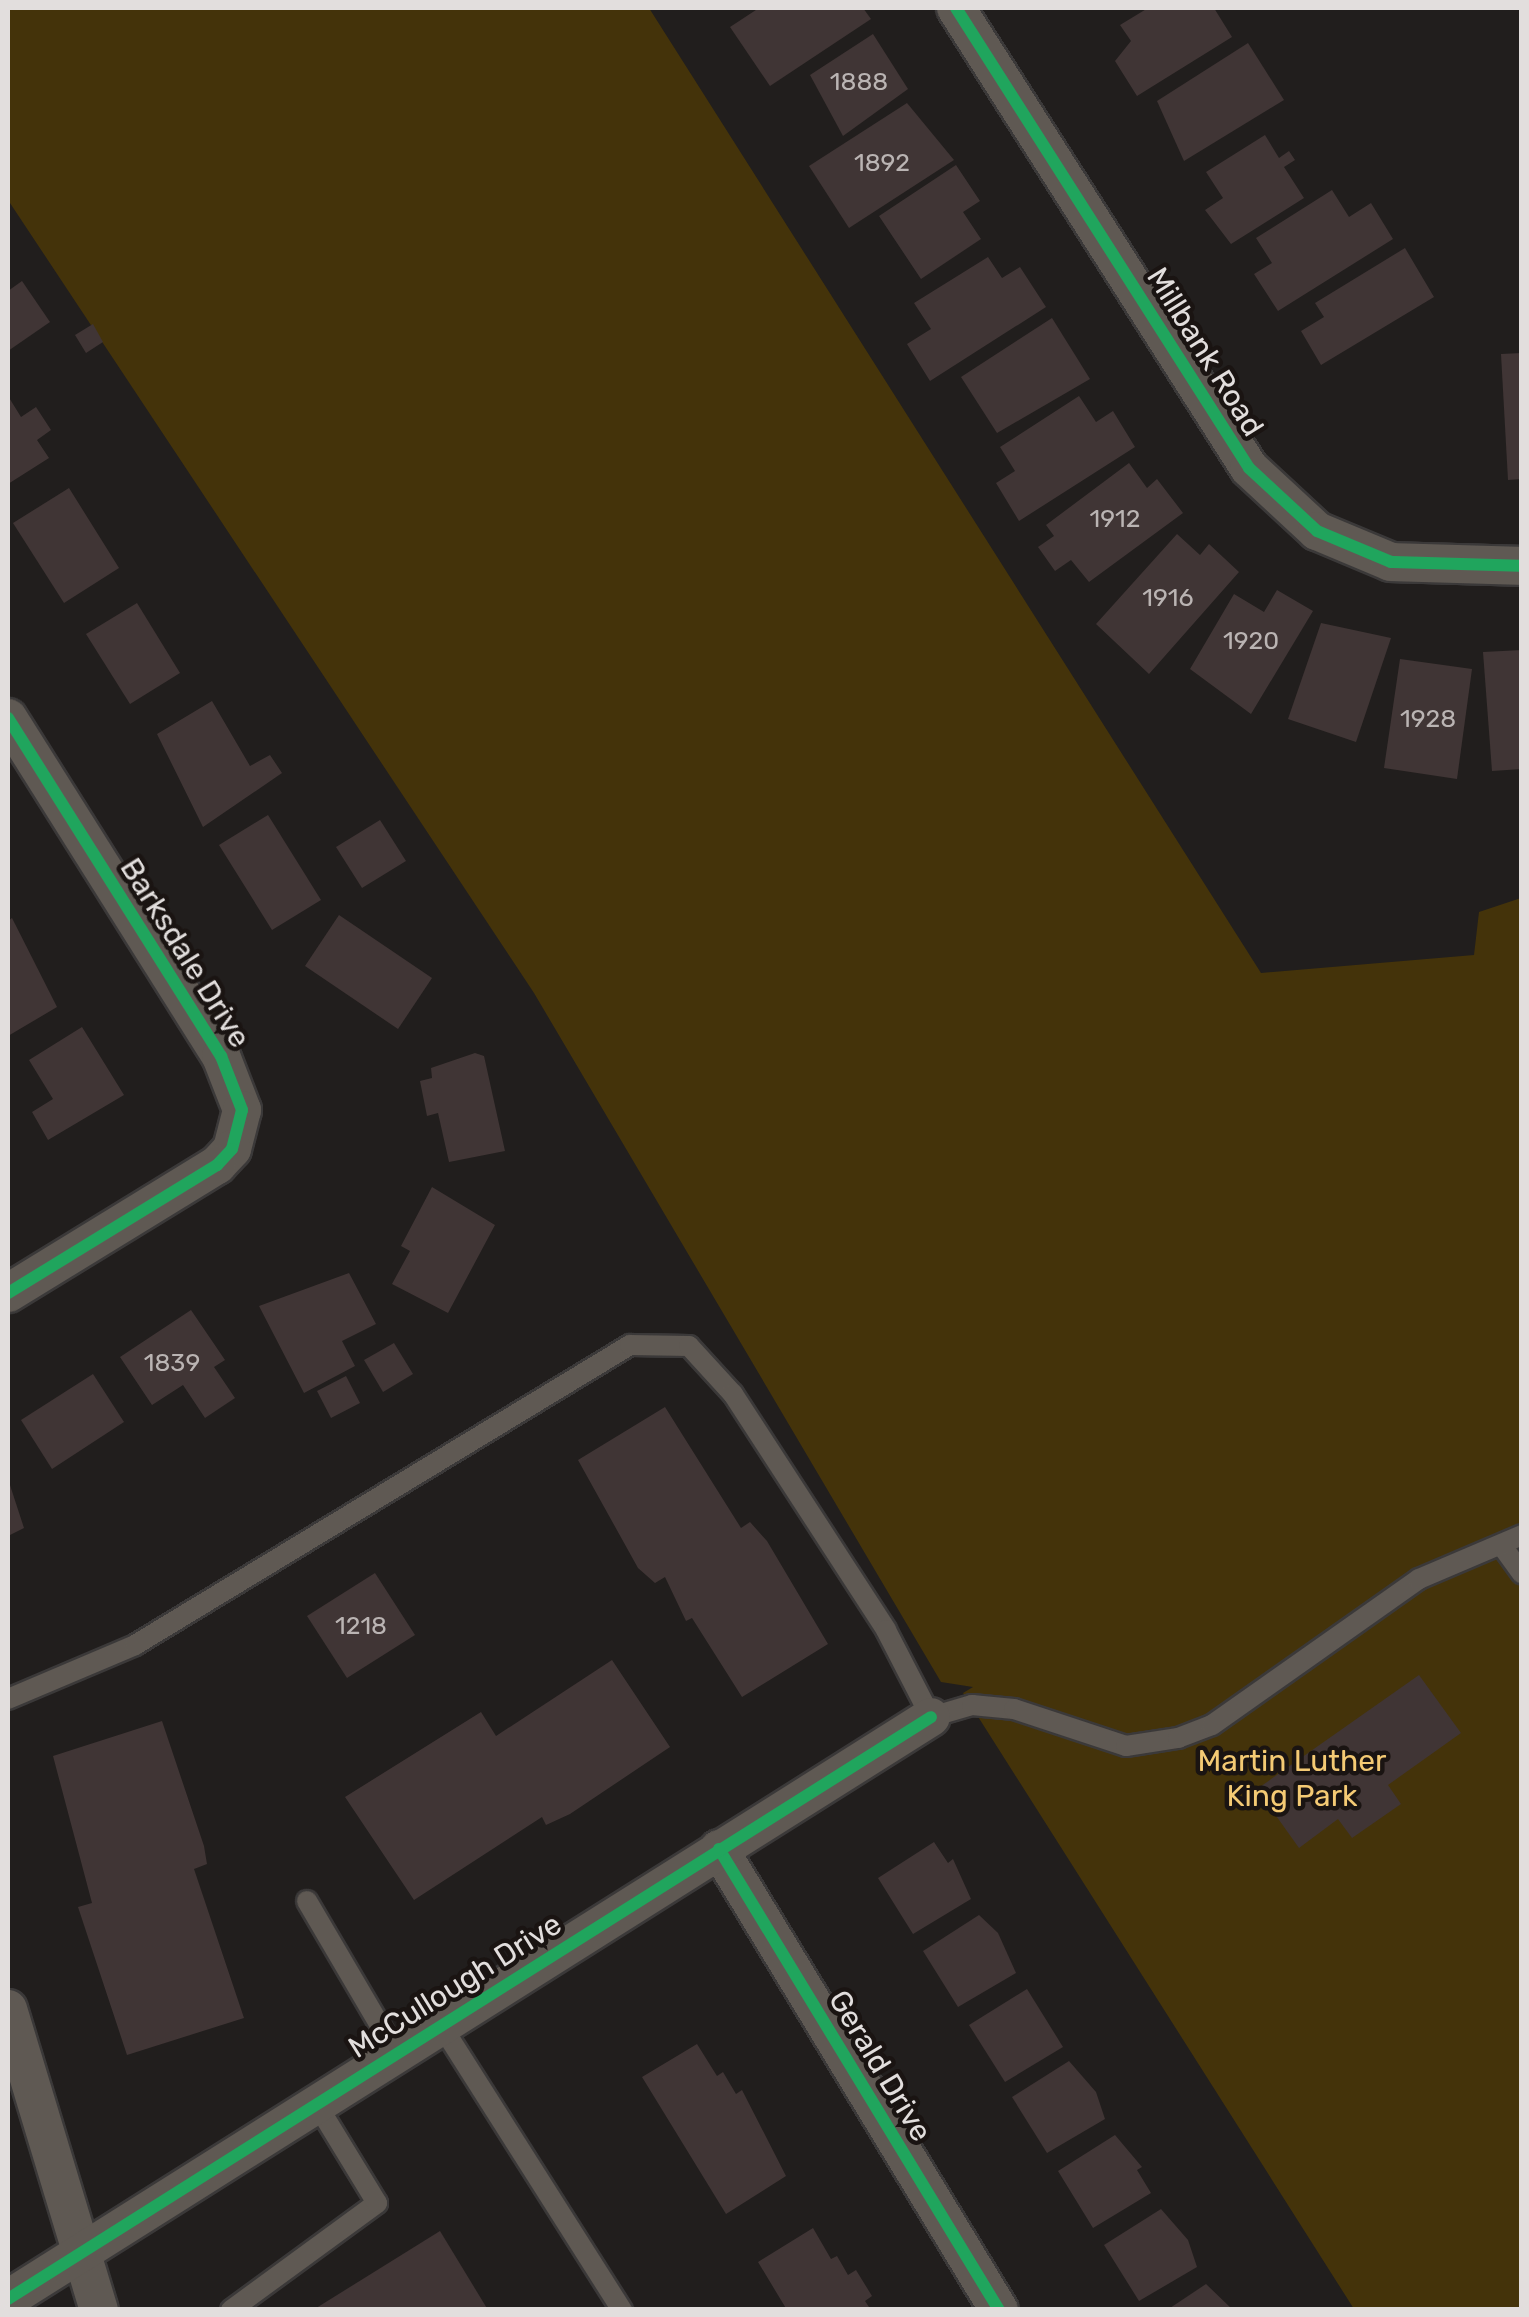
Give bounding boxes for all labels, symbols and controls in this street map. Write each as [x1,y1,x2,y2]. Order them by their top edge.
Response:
house number: 1888 [830,67,888,97]
house number: 1892 [854,148,910,178]
street label: Millbank Road [1139,261,1271,443]
house number: 1912 [1090,504,1140,534]
house number: 1916 [1142,583,1194,613]
house number: 1920 [1223,626,1279,656]
house number: 1928 [1400,704,1456,734]
street label: Barksdale Drive [112,852,258,1054]
house number: 1839 [144,1348,200,1378]
house number: 1218 [335,1611,387,1641]
park label: Martin Luther King Park [1198,1743,1386,1814]
street label: McCullough Drive [342,1906,568,2066]
street label: Gerald Drive [821,1984,939,2148]

